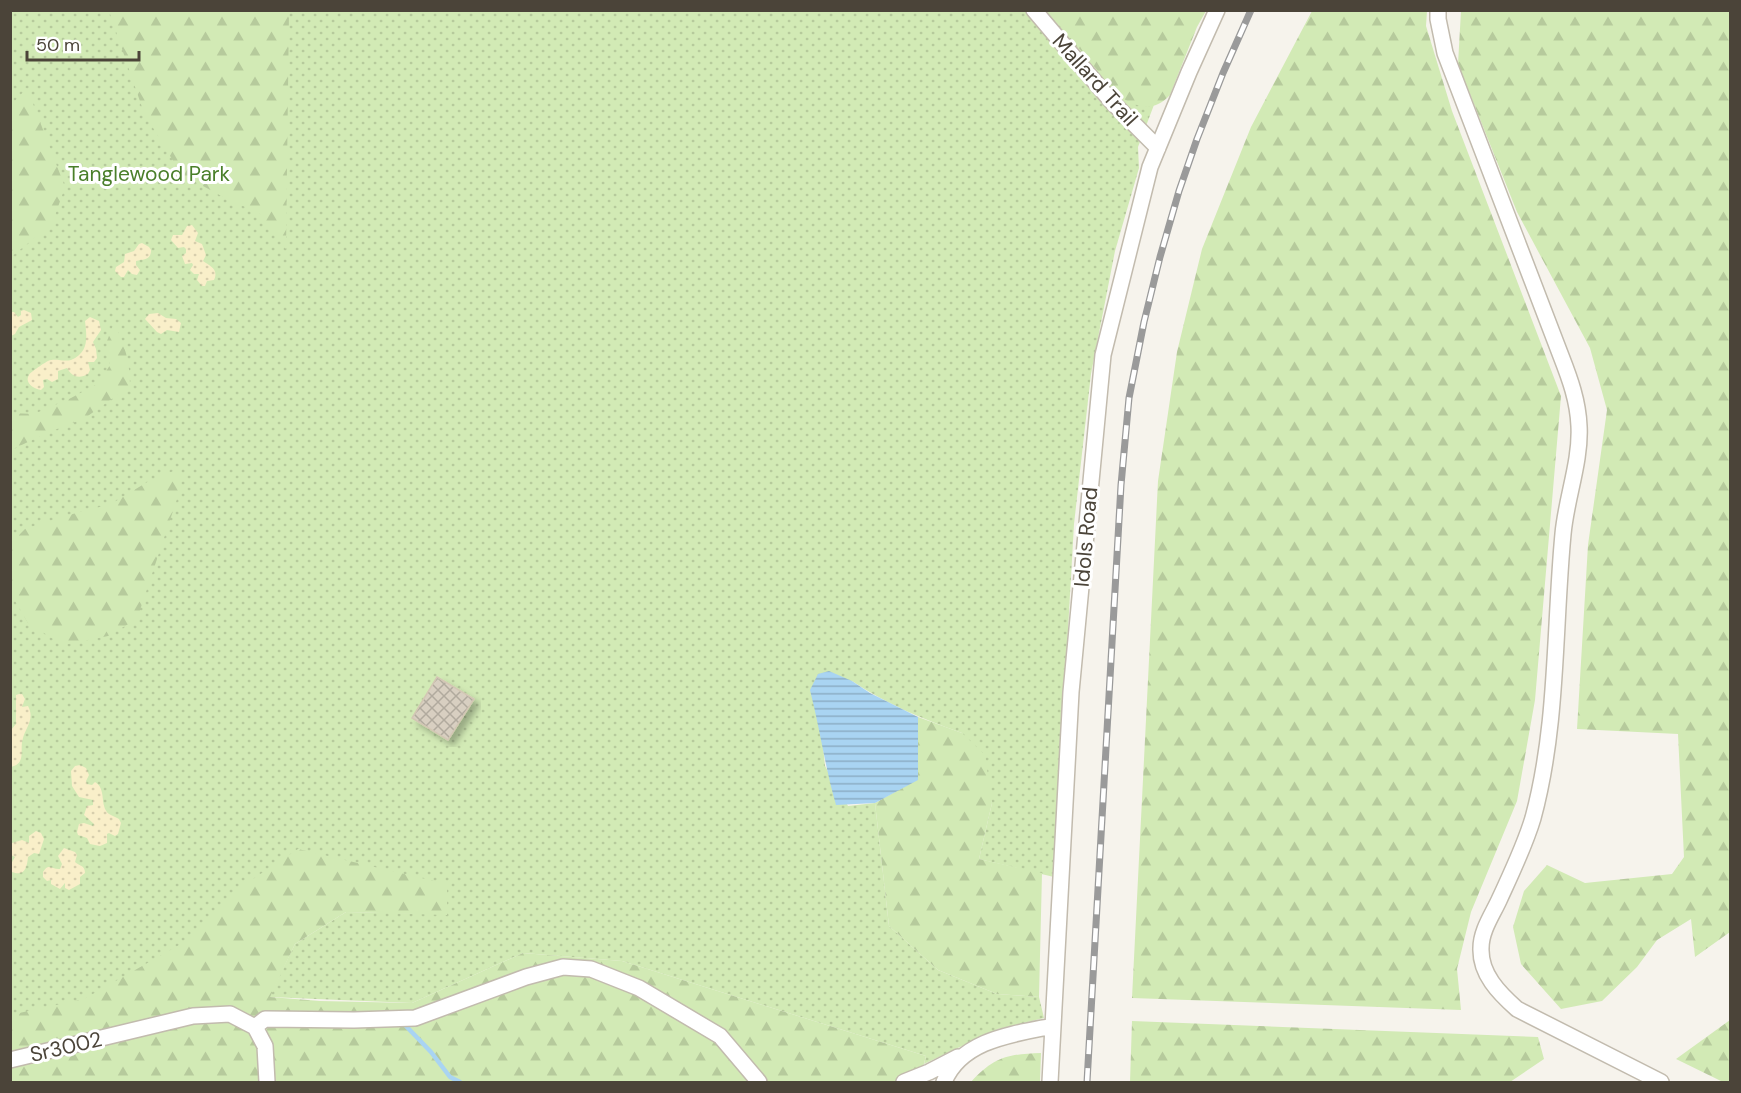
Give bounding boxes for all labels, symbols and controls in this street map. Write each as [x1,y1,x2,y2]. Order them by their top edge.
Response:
scale bar [27,24,140,62]
street label: Mallard Trail [1046,28,1144,132]
text: 50 m [36,33,80,57]
park label: Tanglewood Park [68,160,231,188]
street label: Idols Road [1068,486,1104,588]
street label: Sr3002 [27,1025,105,1069]

